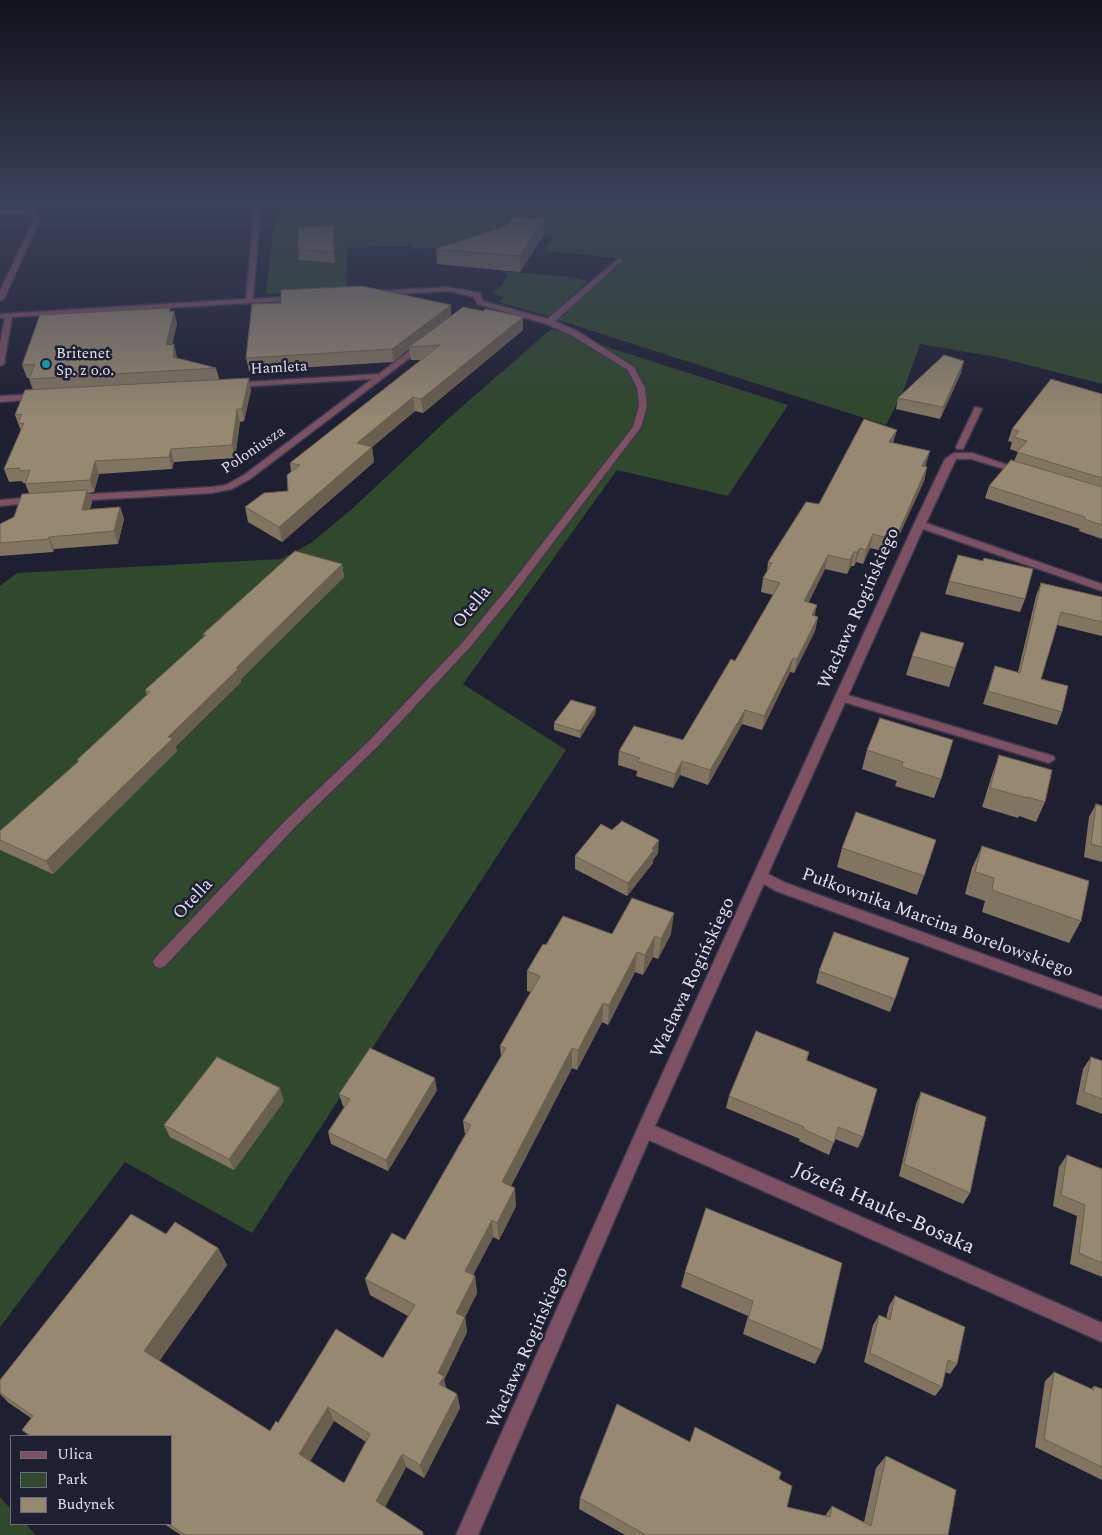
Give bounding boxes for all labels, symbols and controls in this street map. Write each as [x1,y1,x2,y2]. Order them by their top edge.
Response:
place label: Britenet Sp. z o.o. [56,346,114,381]
marker: Britenet Sp. z o.o. [40,358,52,370]
street label: Hamleta [250,359,308,379]
street label: Poloniusza [219,423,289,479]
street label: Wacława Rogińskiego [815,525,905,693]
street label: Otella [449,582,497,634]
street label: Pułkownika Marcina Borelowskiego [798,865,1076,983]
street label: Otella [169,875,219,925]
street label: Wacława Rogińskiego [647,894,741,1062]
street label: Józefa Hauke-Bosaka [788,1159,978,1261]
street label: Wacława Rogińskiego [484,1264,574,1432]
legend [10,1435,172,1525]
text: Ulica [57,1443,93,1466]
text: Park [57,1468,88,1491]
text: Budynek [57,1493,115,1516]

